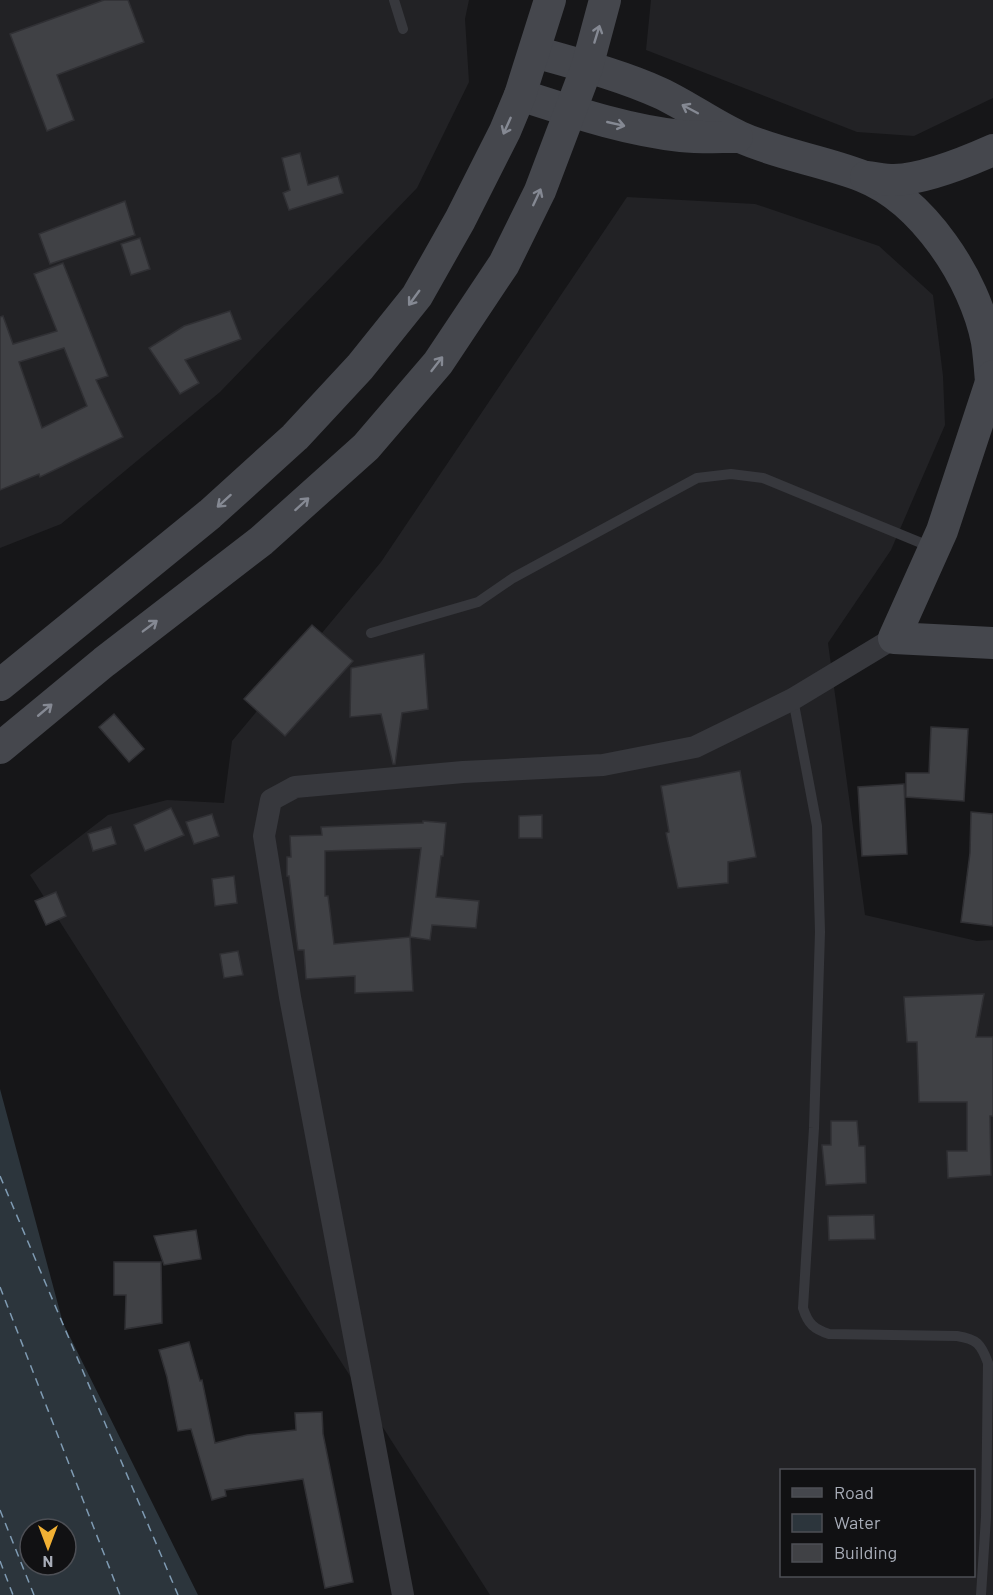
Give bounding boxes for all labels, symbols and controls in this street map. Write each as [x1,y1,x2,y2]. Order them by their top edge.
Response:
one-way arrow [592,25,603,44]
one-way arrow [682,103,699,115]
one-way arrow [500,117,512,135]
one-way arrow [606,119,625,130]
one-way arrow [531,188,543,206]
one-way arrow [408,289,420,305]
one-way arrow [431,356,444,372]
one-way arrow [217,494,232,508]
one-way arrow [295,497,310,511]
one-way arrow [142,620,158,632]
one-way arrow [37,704,53,717]
legend [780,1469,975,1577]
text: Road [834,1481,874,1503]
text: Water [834,1511,881,1533]
north arrow [18,1517,78,1577]
text: Building [834,1541,897,1563]
text: N [43,1553,53,1572]

